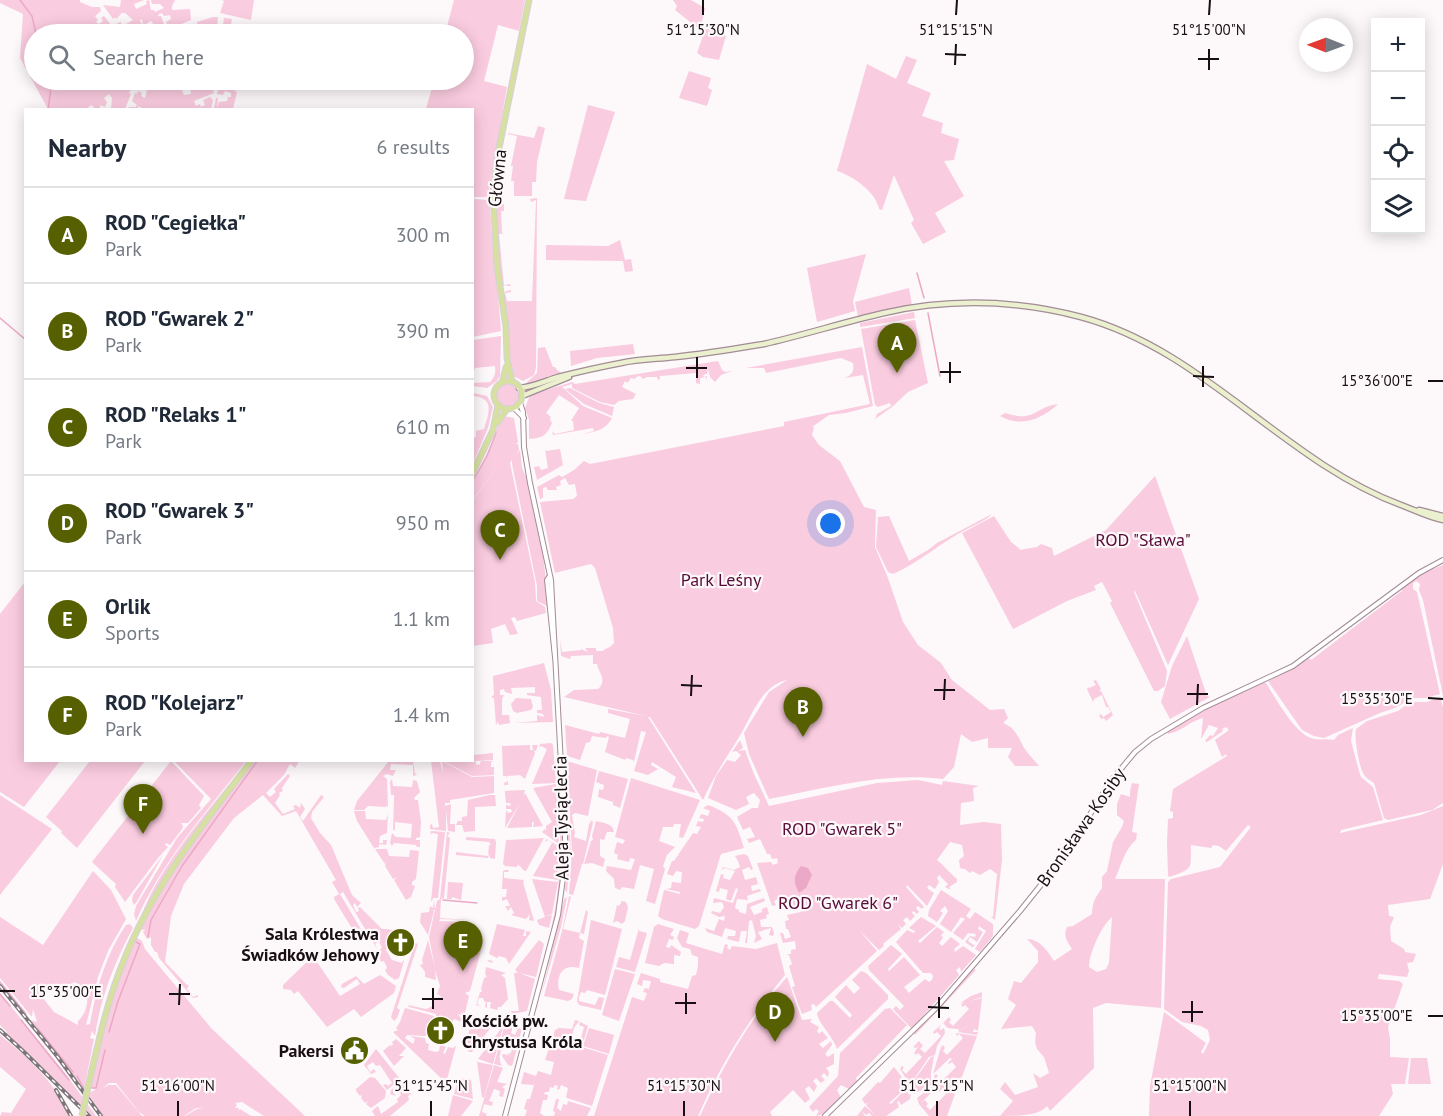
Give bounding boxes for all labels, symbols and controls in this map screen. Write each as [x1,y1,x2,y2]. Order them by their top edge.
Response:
north arrow [1299,18,1353,72]
map controls [1371,18,1425,234]
button: + [1371,18,1425,72]
text: 51°15'30"N [666,20,740,39]
text: 51°15'15"N [919,20,993,39]
text: 51°15'00"N [1172,20,1246,39]
search box [24,24,474,90]
icon: search [45,41,78,74]
text: Search here [93,43,204,71]
button: − [1371,72,1425,126]
button: locate [1371,126,1425,180]
text: Nearby [48,131,126,164]
text: 6 results [377,134,450,160]
street label: Główna [483,148,511,208]
button: layers [1371,180,1425,234]
text: ROD "Cegiełka" [105,208,246,236]
text: A [61,222,74,248]
text: 300 m [396,222,450,248]
text: Park [105,236,142,262]
text: ROD "Gwarek 2" [105,304,254,332]
text: B [62,318,73,344]
text: 390 m [396,318,450,344]
pin: A [878,324,916,373]
text: Park [105,332,142,358]
text: 15°36'00"E [1341,371,1413,390]
text: ROD "Relaks 1" [105,400,246,428]
text: C [62,414,73,440]
text: 610 m [396,414,450,440]
text: Park [105,428,142,454]
text: ROD "Gwarek 3" [105,496,254,524]
your location [816,509,845,538]
text: D [61,510,74,536]
text: 950 m [396,510,450,536]
pin: C [480,510,520,560]
text: Park [105,524,142,550]
park label: ROD "Sława" [1095,528,1191,551]
park label: Park Leśny [681,568,762,591]
text: Orlik [105,592,151,620]
text: E [62,606,73,632]
text: 1.1 km [393,606,450,632]
text: Sports [105,620,160,646]
text: ROD "Kolejarz" [105,688,244,716]
pin: B [784,688,822,737]
text: 15°35'30"E [1341,689,1413,708]
text: F [62,702,73,728]
text: 1.4 km [393,702,450,728]
text: Park [105,716,142,742]
street label: Aleja Tysiąclecia [548,756,574,880]
street label: Bronisława Kosiby [1032,763,1131,891]
pin: F [124,784,162,834]
park label: ROD "Gwarek 5" [782,817,902,840]
park label: ROD "Gwarek 6" [778,891,898,914]
place label: Sala Królestwa Świadków Jehowy [241,922,379,966]
pin: E [444,922,482,971]
church icon: Sala Królestwa Świadków Jehowy [384,927,416,959]
text: 15°35'00"E [30,982,102,1001]
pin: D [756,992,794,1042]
text: 15°35'00"E [1341,1006,1413,1025]
place label: Kościół pw. Chrystusa Króla [462,1009,583,1053]
church icon: Kościół pw. Chrystusa Króla [425,1014,457,1046]
public building icon: Pakersi [339,1034,371,1066]
place label: Pakersi [279,1039,334,1062]
text: 51°16'00"N [141,1076,215,1095]
text: 51°15'45"N [394,1076,468,1095]
text: 51°15'30"N [647,1076,721,1095]
text: 51°15'15"N [900,1076,974,1095]
text: 51°15'00"N [1153,1076,1227,1095]

